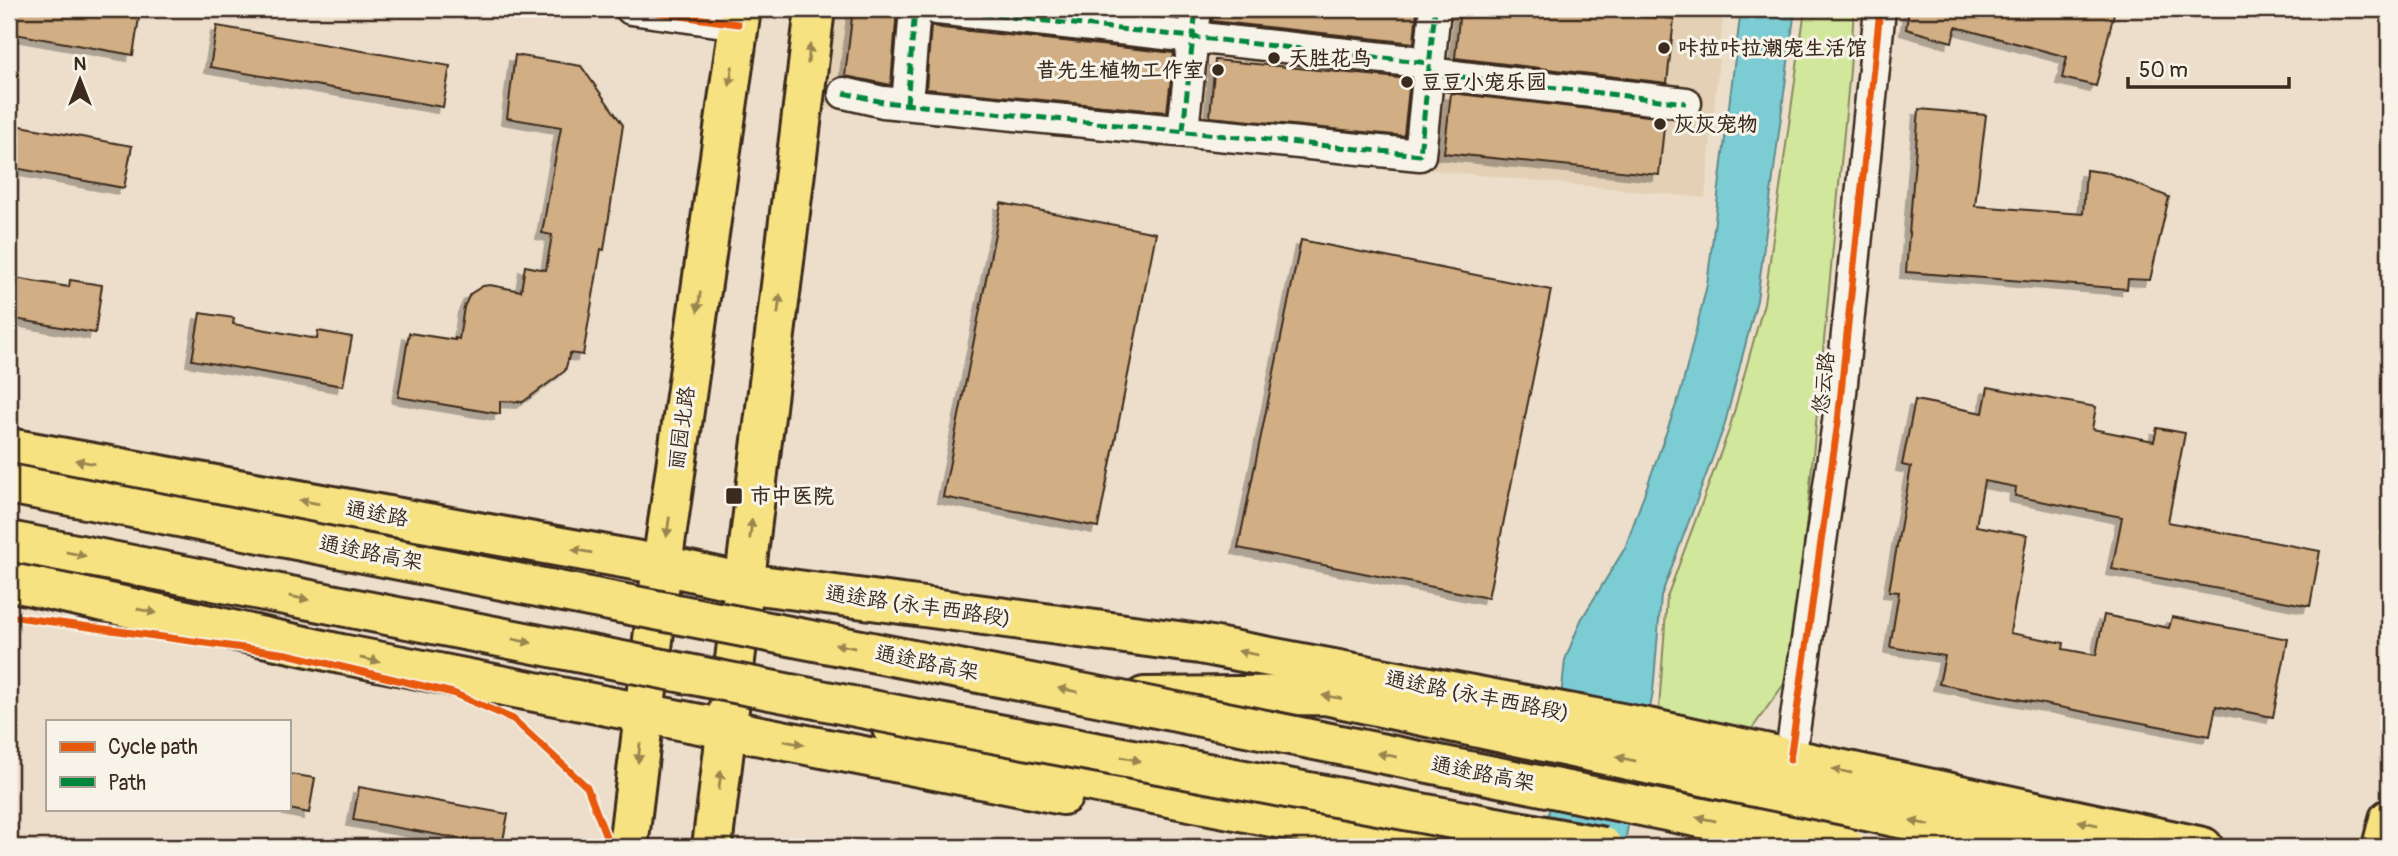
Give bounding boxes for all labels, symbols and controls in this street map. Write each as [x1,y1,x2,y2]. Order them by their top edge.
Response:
place label: 咔拉咔拉潮宠生活馆 [1678,35,1867,62]
marker: 咔拉咔拉潮宠生活馆 [1656,40,1672,56]
one-way arrow [804,42,815,64]
place label: 天胜花鸟 [1288,45,1372,72]
north arrow [46,46,116,116]
scale bar [2128,46,2290,90]
marker: 天胜花鸟 [1266,50,1282,66]
text: N [74,52,87,76]
place label: 昔先生植物工作室 [1036,57,1204,84]
text: 50 m [2139,57,2188,84]
marker: 昔先生植物工作室 [1210,62,1226,78]
one-way arrow [725,65,736,87]
place label: 豆豆小宠乐园 [1421,69,1547,96]
marker: 豆豆小宠乐园 [1399,74,1415,90]
place label: 灰灰宠物 [1674,111,1758,138]
marker: 灰灰宠物 [1652,116,1668,132]
one-way arrow [694,291,705,313]
one-way arrow [773,292,784,314]
street label: 悠云路 [1807,350,1841,416]
street label: 丽园北路 [663,385,701,471]
one-way arrow [74,456,96,467]
place label: 市中医院 [750,483,834,510]
marker: 市中医院 [724,486,744,506]
street label: 通途路 [344,495,410,533]
one-way arrow [298,496,320,507]
one-way arrow [662,516,673,538]
one-way arrow [746,518,757,540]
street label: 通途路高架 [317,530,425,576]
one-way arrow [570,545,592,556]
one-way arrow [65,548,87,559]
street label: 通途路 (永丰西路段) [824,580,1012,632]
one-way arrow [288,592,310,603]
one-way arrow [136,606,158,617]
one-way arrow [511,636,533,647]
street label: 通途路高架 [873,640,981,686]
one-way arrow [834,641,856,652]
one-way arrow [1237,647,1259,658]
one-way arrow [359,654,381,665]
street label: 通途路 (永丰西路段) [1383,665,1571,727]
one-way arrow [1057,685,1079,696]
one-way arrow [1321,691,1343,702]
legend [46,720,290,810]
text: Cycle path [108,734,198,761]
one-way arrow [783,738,805,749]
one-way arrow [633,742,644,764]
one-way arrow [1376,749,1398,760]
street label: 通途路高架 [1429,751,1537,797]
one-way arrow [1120,753,1142,764]
one-way arrow [1615,754,1637,765]
one-way arrow [1831,765,1853,776]
one-way arrow [715,768,726,790]
text: Path [108,770,146,797]
one-way arrow [1695,814,1717,825]
one-way arrow [1909,817,1931,828]
one-way arrow [2077,817,2099,828]

